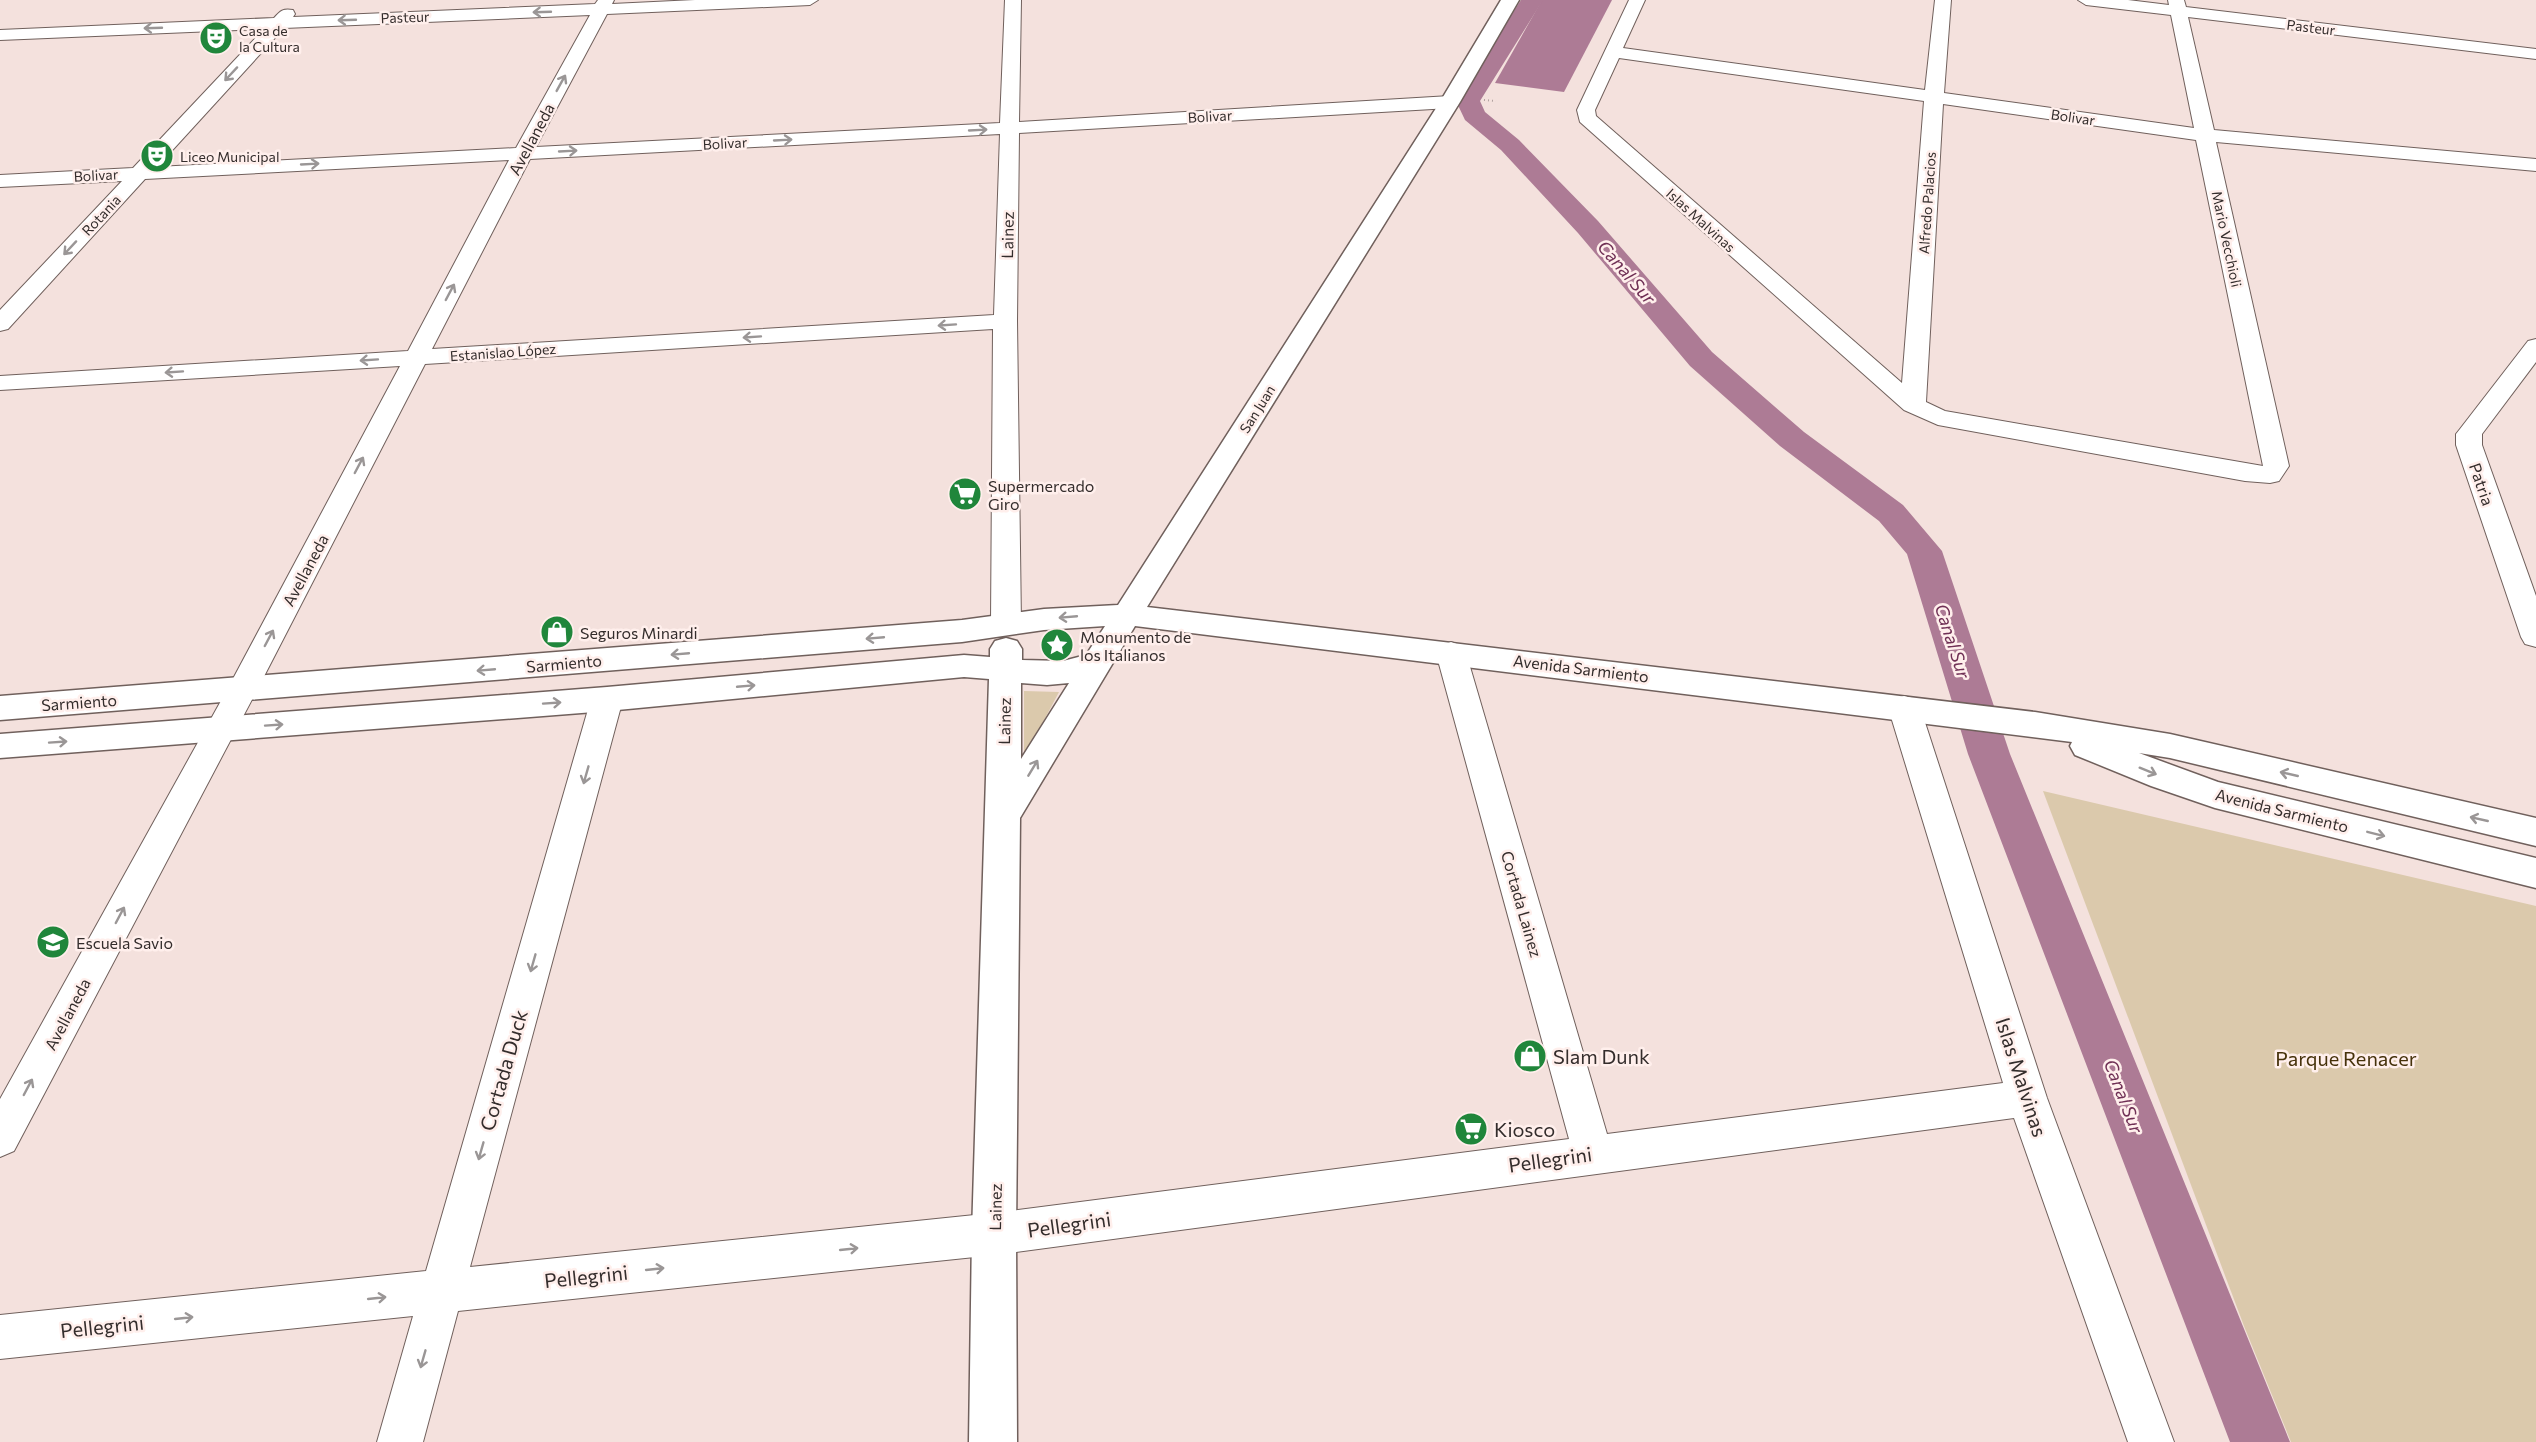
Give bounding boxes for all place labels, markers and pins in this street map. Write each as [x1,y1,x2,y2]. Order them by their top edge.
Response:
theatre icon: Casa de la Cultura [198,20,234,56]
place label: Casa de la Cultura [239,22,300,55]
theatre icon: Liceo Municipal [139,138,175,174]
place label: Liceo Municipal [180,148,279,165]
supermarket icon: Supermercado Giro [947,476,983,512]
place label: Supermercado Giro [988,476,1094,513]
shop icon: Seguros Minardi [539,614,575,650]
place label: Seguros Minardi [580,623,698,642]
place icon: Monumento de los Italianos [1039,627,1075,663]
place label: Monumento de los Italianos [1080,627,1191,664]
school or university icon: Escuela Savio [35,924,71,960]
place label: Escuela Savio [76,933,173,952]
shop icon: Slam Dunk [1512,1038,1548,1074]
place label: Slam Dunk [1553,1044,1650,1068]
supermarket icon: Kiosco [1453,1111,1489,1147]
place label: Kiosco [1494,1117,1555,1141]

